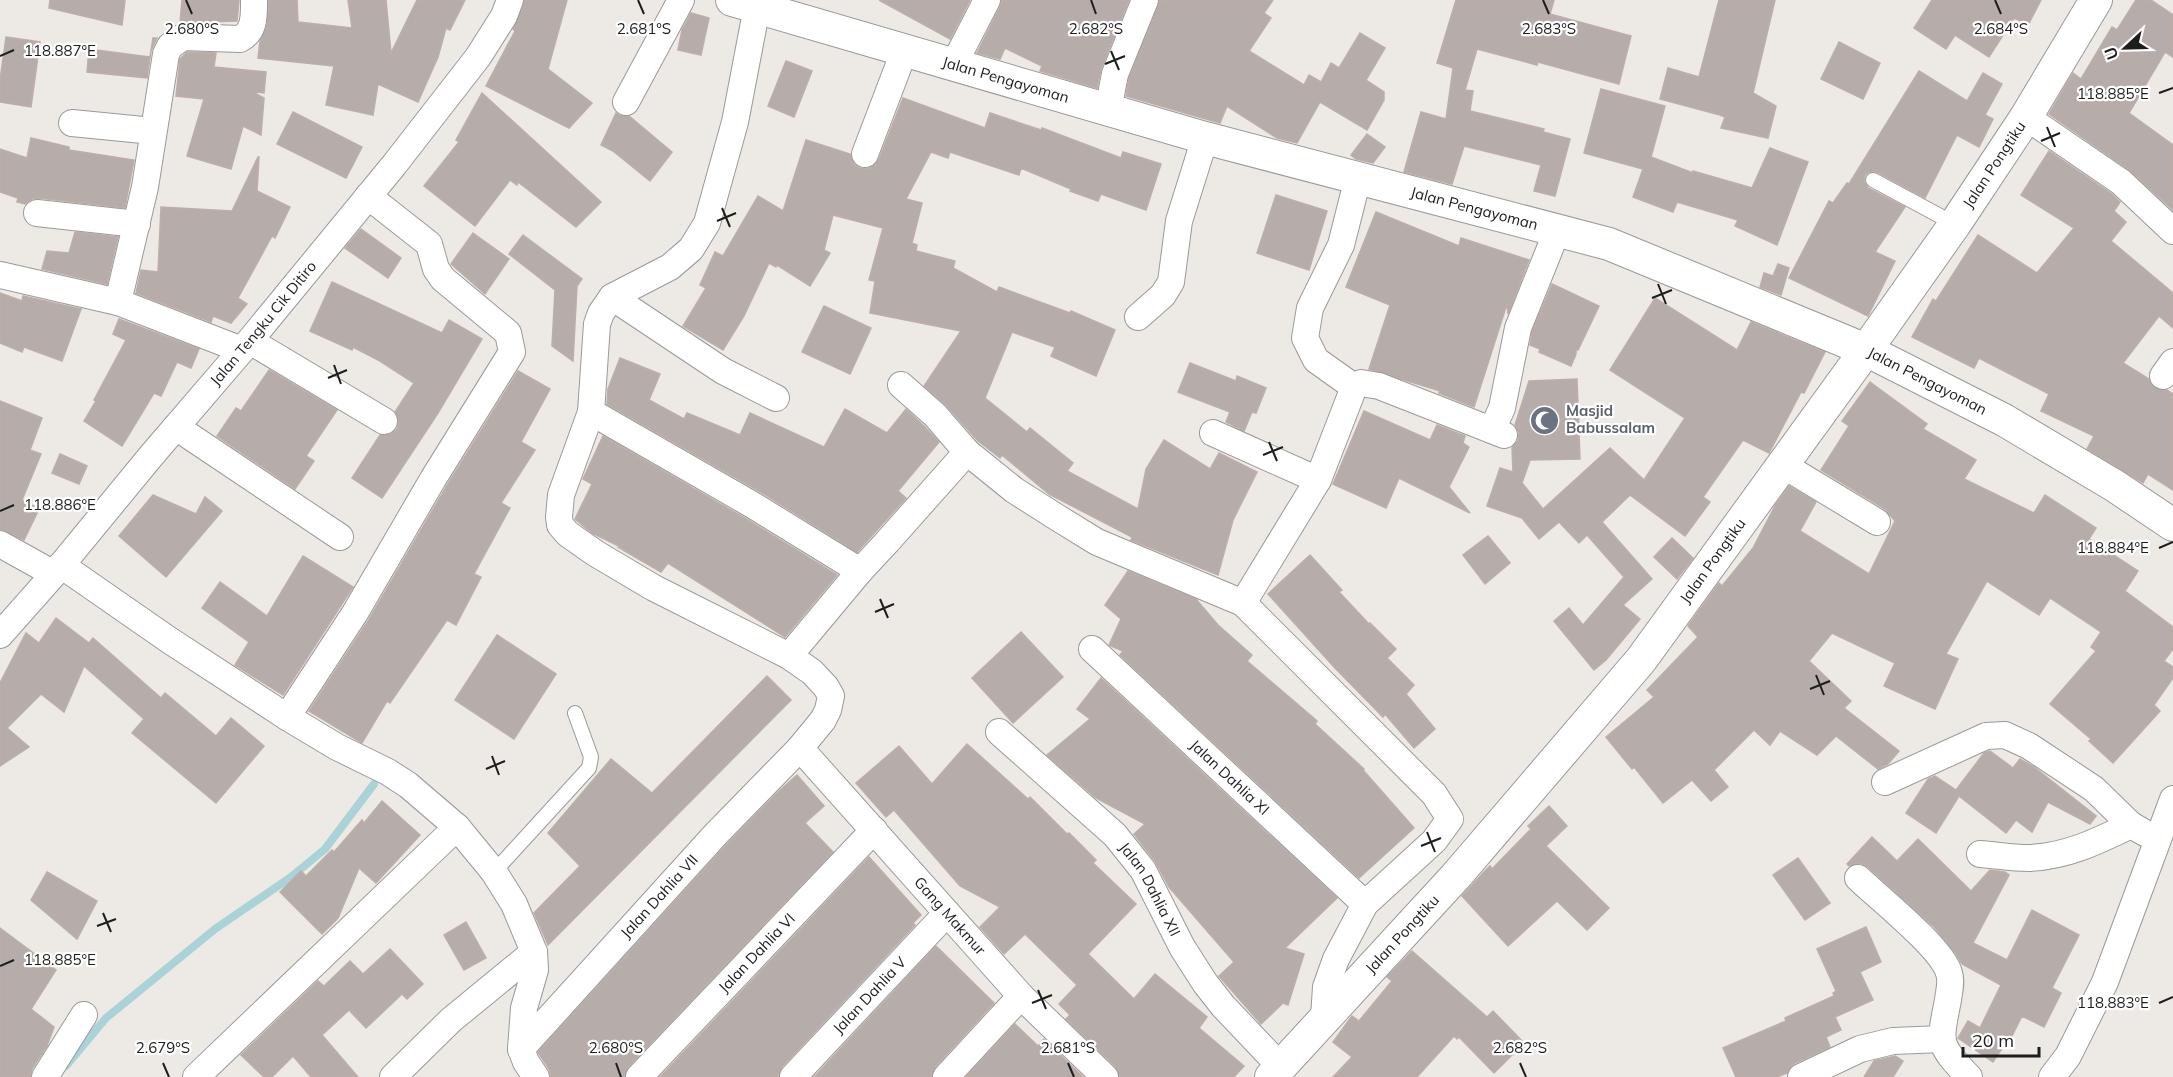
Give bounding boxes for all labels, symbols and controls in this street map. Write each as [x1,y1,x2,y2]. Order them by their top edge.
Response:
north arrow [2095,18,2155,78]
text: 2.680°S [165,19,219,38]
text: 2.681°S [617,19,671,38]
text: 2.682°S [1069,19,1123,38]
text: 2.683°S [1522,19,1576,38]
text: 2.684°S [1974,19,2028,38]
text: 118.887°E [24,41,96,60]
text: U [2100,44,2123,63]
street label: Jalan Pengayoman [940,52,1071,107]
text: 118.885°E [2077,84,2149,103]
street label: Jalan Pongtiku [1958,117,2030,212]
street label: Jalan Pengayoman [1408,182,1540,234]
street label: Jalan Tengku Cik Ditiro [206,257,320,389]
street label: Jalan Pengayoman [1865,342,1990,419]
place label: Masjid Babussalam [1566,401,1655,437]
mosque icon: Masjid Babussalam [1529,404,1561,436]
text: 118.886°E [24,495,96,514]
street label: Jalan Pongtiku [1675,514,1750,607]
text: 118.884°E [2077,538,2149,557]
street label: Jalan Dahlia XI [1186,735,1274,819]
street label: Jalan Dahlia XII [1115,838,1185,939]
street label: Jalan Dahlia VII [616,850,702,942]
street label: Gang Makmur [910,872,990,959]
street label: Jalan Pongtiku [1361,891,1443,977]
street label: Jalan Dahlia VI [714,909,799,997]
text: 118.885°E [24,950,96,969]
street label: Jalan Dahlia V [829,952,910,1038]
text: 118.883°E [2077,993,2149,1012]
scale bar [1963,1020,2040,1058]
text: 20 m [1972,1029,2014,1052]
text: 2.679°S [136,1038,190,1057]
text: 2.680°S [589,1038,643,1057]
text: 2.681°S [1041,1038,1095,1057]
text: 2.682°S [1493,1038,1547,1057]

